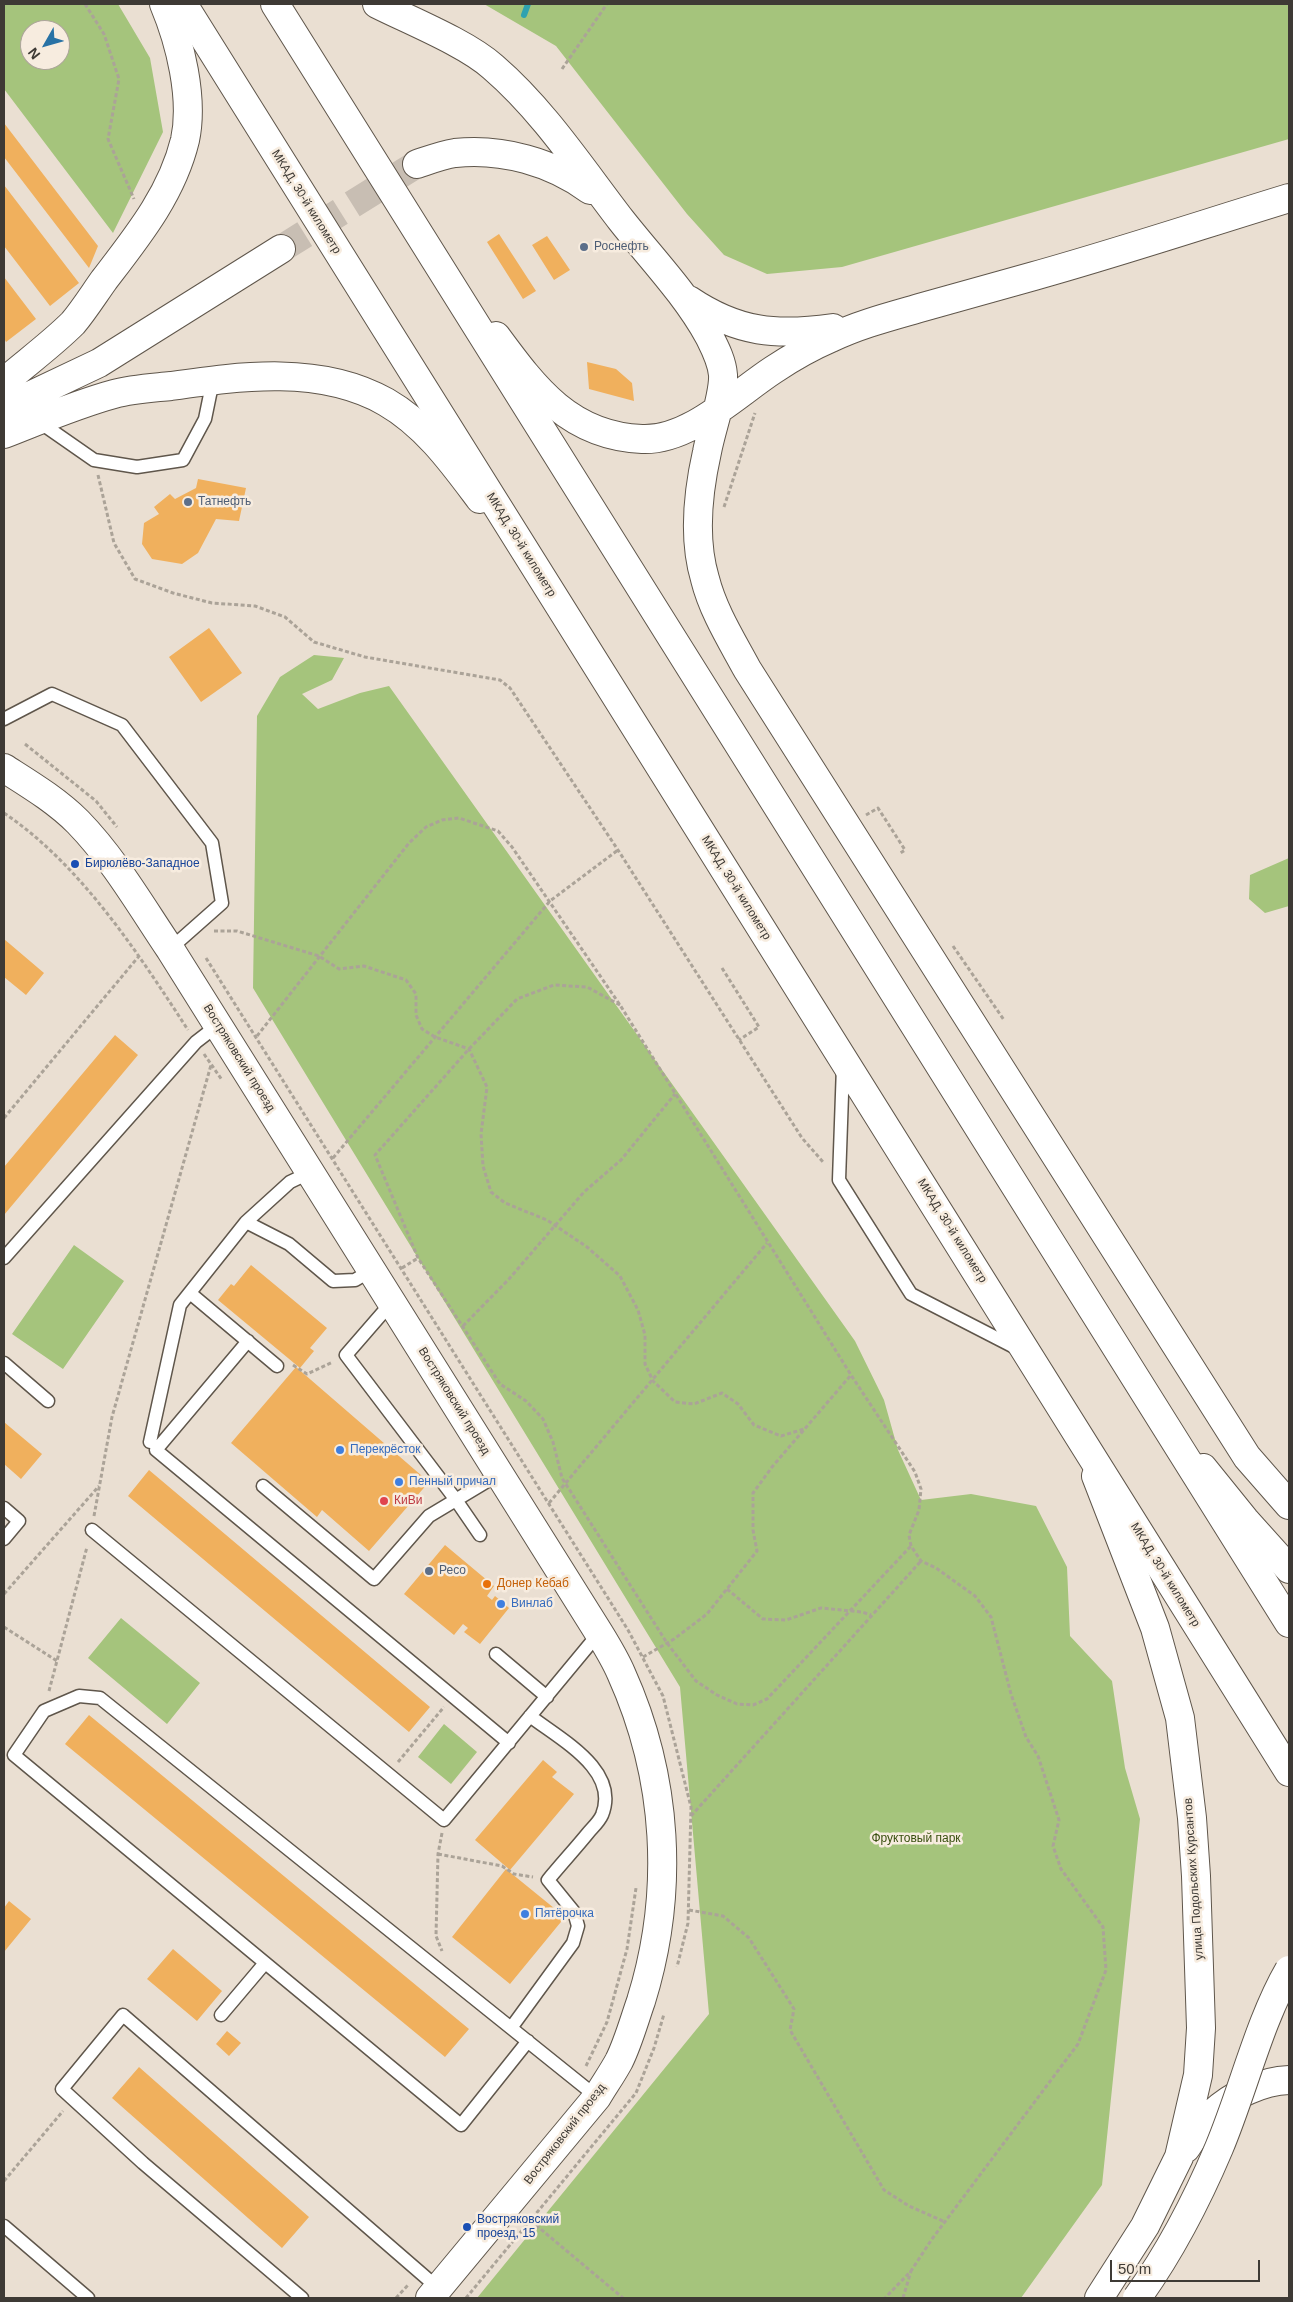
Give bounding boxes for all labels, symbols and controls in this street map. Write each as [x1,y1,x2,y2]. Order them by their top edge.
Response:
north arrow [20,20,70,70]
text: N [25,45,43,63]
street label: МКАД, 30-й километр [268,147,344,257]
place label: Роснефть [594,240,649,254]
marker: Роснефть [578,241,590,253]
street label: МКАД, 30-й километр [483,490,559,600]
place label: Татнефть [198,495,251,509]
marker: Татнефть [182,496,194,508]
street label: МКАД, 30-й километр [698,833,774,943]
place label: Бирюлёво-Западное [85,857,200,871]
marker: Бирюлёво-Западное [69,858,81,870]
street label: Востряковский проезд [200,1002,278,1114]
street label: МКАД, 30-й километр [914,1176,990,1286]
street label: Востряковский проезд [415,1345,493,1457]
place label: Перекрёсток [350,1443,421,1457]
marker: Перекрёсток [334,1444,346,1456]
place label: Пенный причал [409,1475,496,1489]
marker: Пенный причал [393,1476,405,1488]
place label: КиВи [394,1494,422,1508]
marker: КиВи [378,1495,390,1507]
street label: МКАД, 30-й километр [1127,1520,1203,1630]
place label: Ресо [439,1564,466,1578]
marker: Ресо [423,1565,435,1577]
place label: Донер Кебаб [497,1577,569,1591]
marker: Донер Кебаб [481,1578,493,1590]
place label: Винлаб [511,1597,553,1611]
marker: Винлаб [495,1598,507,1610]
street label: улица Подольских Курсантов [1181,1797,1207,1961]
park label: Фруктовый парк [871,1832,961,1846]
place label: Пятёрочка [535,1907,594,1921]
marker: Пятёрочка [519,1908,531,1920]
street label: Востряковский проезд [521,2081,609,2187]
place label: Востряковский проезд, 15 [477,2213,559,2241]
marker: Востряковский проезд, 15 [461,2221,473,2233]
scale bar [1113,2250,1263,2282]
text: 50 m [1118,2260,1151,2277]

